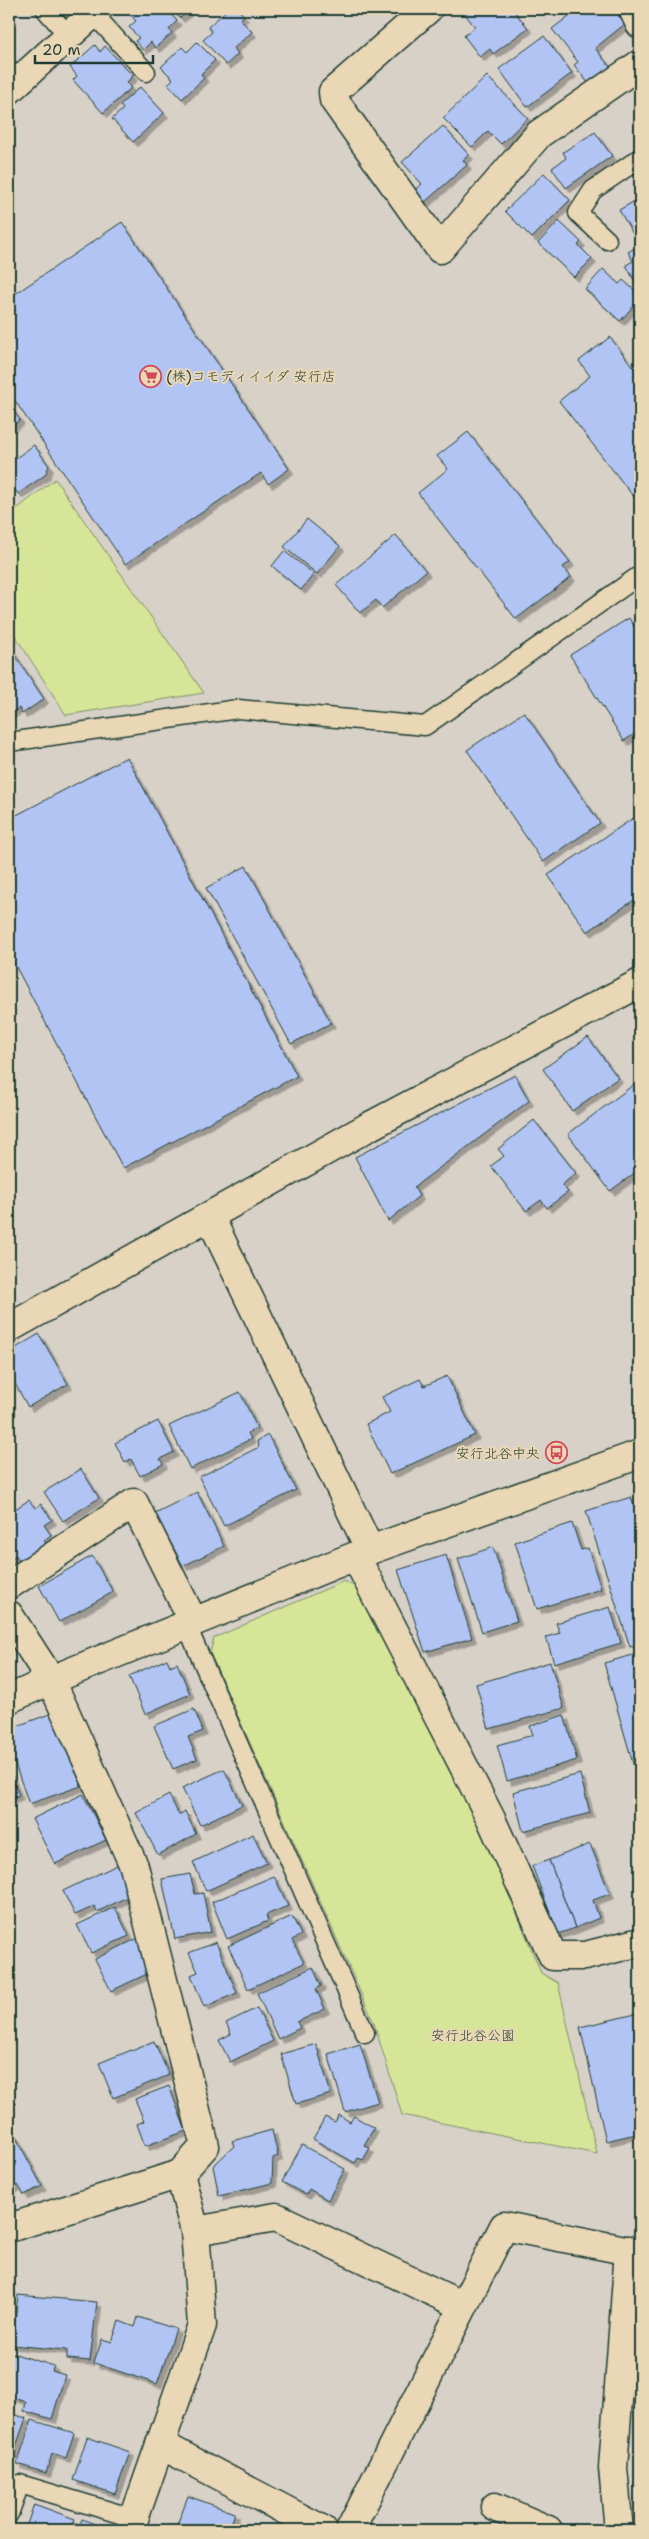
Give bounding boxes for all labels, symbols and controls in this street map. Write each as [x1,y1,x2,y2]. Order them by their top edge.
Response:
scale bar [35,32,152,64]
text: 20 m [42,40,81,60]
supermarket icon: (株)コモディイイダ 安行店 [138,364,162,388]
place label: (株)コモディイイダ 安行店 [166,367,336,385]
bus stop icon: 安行北谷中央 [544,1441,568,1465]
place label: 安行北谷中央 [456,1444,540,1462]
park label: 安行北谷公園 [431,2026,515,2044]

